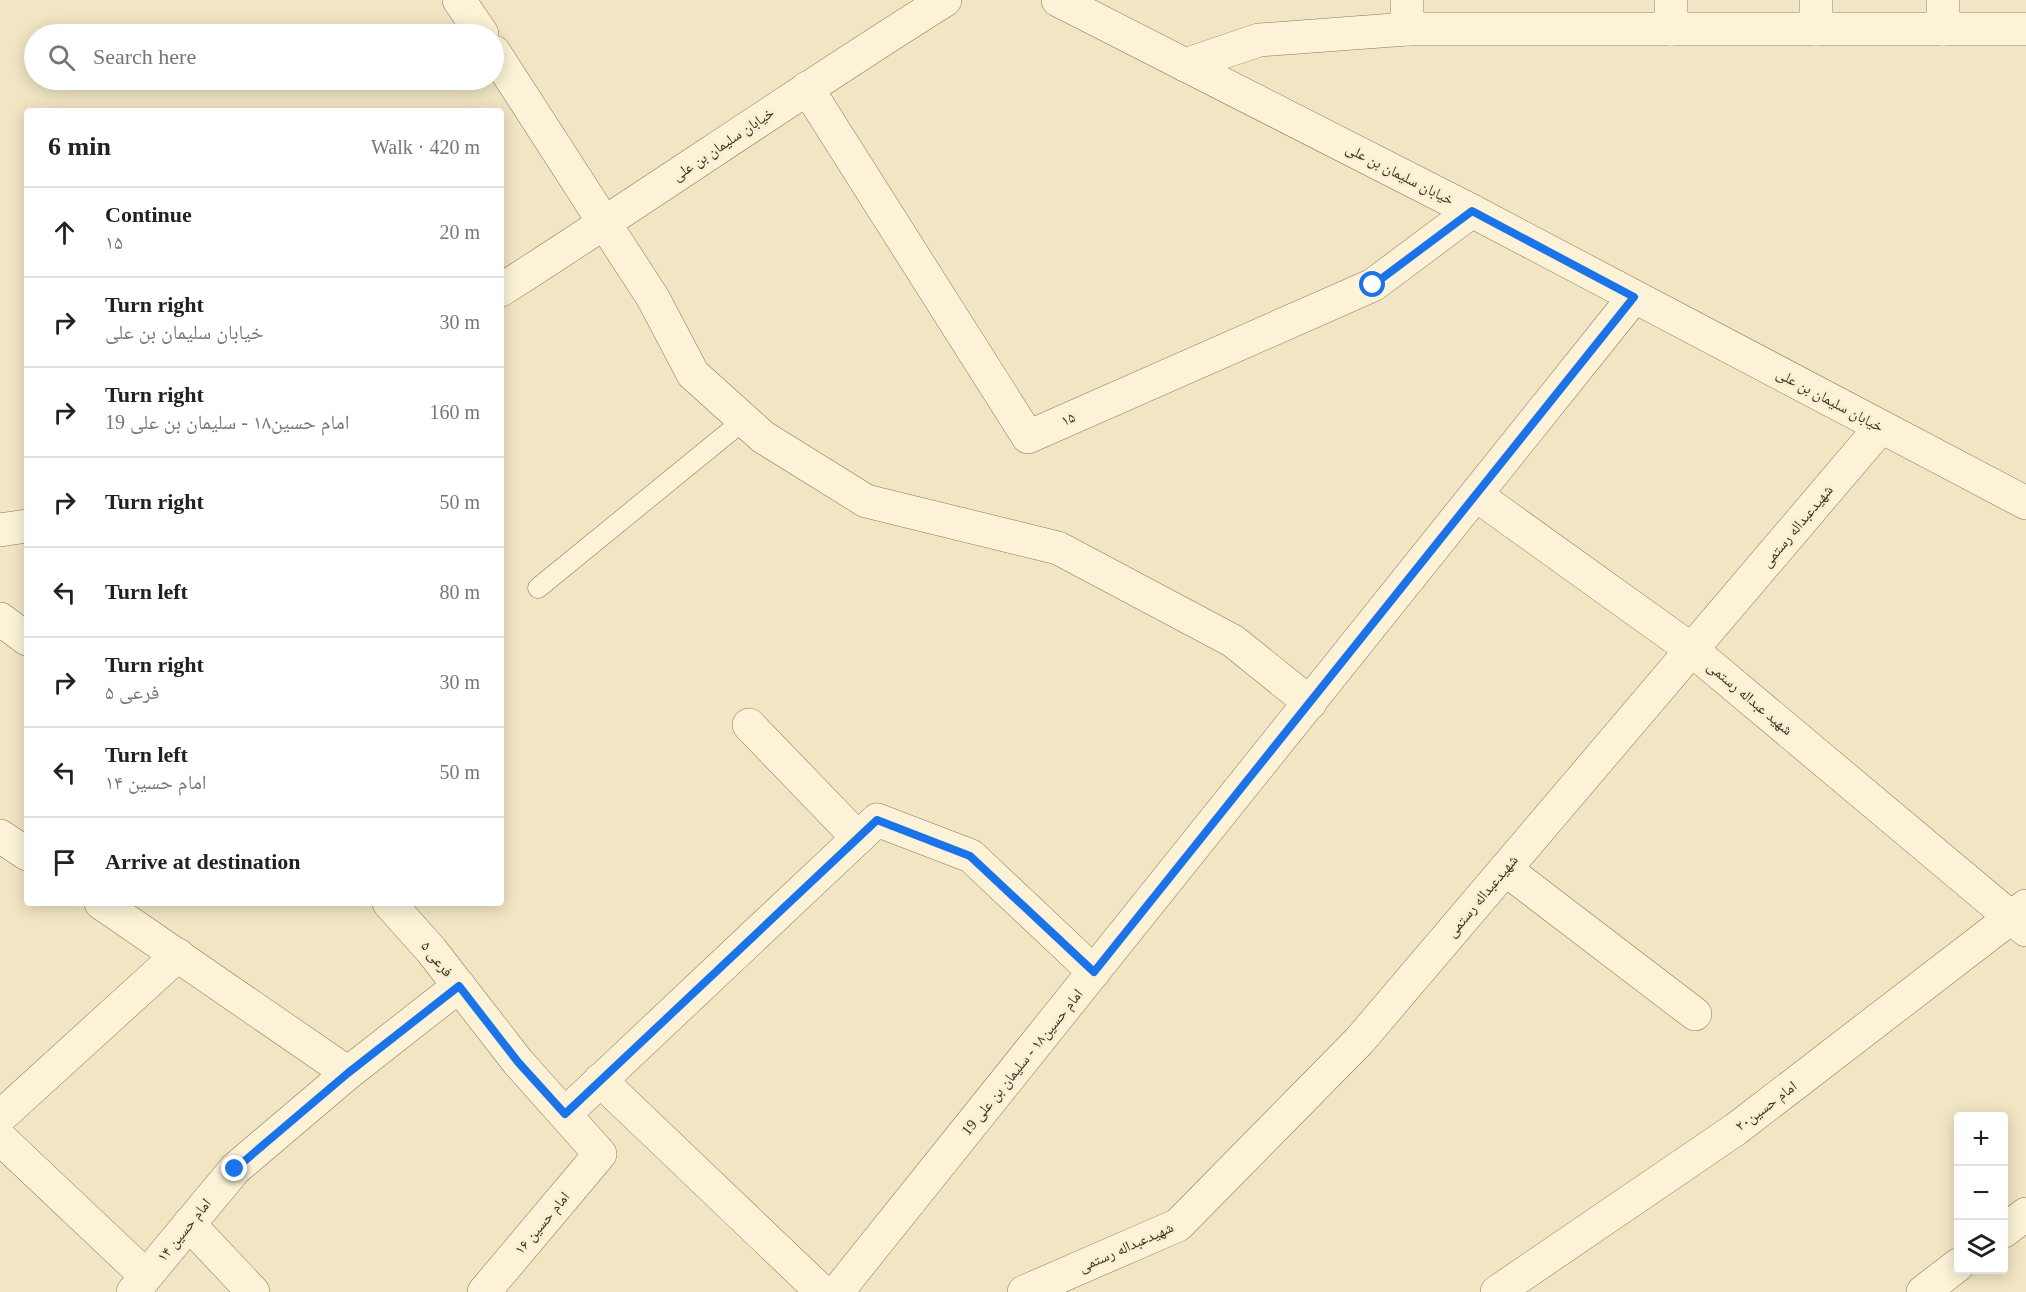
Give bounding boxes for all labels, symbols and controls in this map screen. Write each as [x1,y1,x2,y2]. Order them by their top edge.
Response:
search box [24,24,504,90]
icon: search [45,41,78,74]
text: Search here [93,44,196,69]
street label: خیابان سلیمان بن علی [669,104,778,186]
text: 6 min [48,132,111,161]
text: Walk · 420 m [371,136,480,158]
street label: خیابان سلیمان بن علی [1342,140,1457,210]
text: Continue [105,202,192,227]
icon: ahead [48,216,81,249]
text: 20 m [439,221,480,243]
text: ۱۵ [105,231,123,253]
route start [1359,271,1385,297]
text: Turn right [105,292,204,317]
icon: right [48,306,81,339]
text: 30 m [439,311,480,333]
text: خیابان سلیمان بن علی [105,321,264,343]
street label: خیابان سلیمان بن علی [1773,365,1887,437]
text: Turn right [105,382,204,407]
icon: right [48,396,81,429]
text: 160 m [429,401,480,423]
street label: ۱۵ [1059,409,1078,429]
text: امام حسین۱۸ - سلیمان بن علی 19 [105,411,349,433]
street label: شهیدعبداله رستمی [1758,482,1838,572]
icon: right [48,486,81,519]
text: Turn right [105,489,204,514]
text: 50 m [439,491,480,513]
icon: left [48,576,81,609]
text: Turn left [105,579,188,604]
text: 80 m [439,581,480,603]
text: Turn right [105,652,204,677]
street label: شهید عبداله رستمی [1703,658,1796,740]
icon: right [48,666,81,699]
text: 30 m [439,671,480,693]
text: فرعی ۵ [105,681,159,703]
text: Turn left [105,742,188,767]
icon: left [48,756,81,789]
text: 50 m [439,761,480,783]
text: امام حسین ۱۴ [105,771,207,793]
icon: arrive [48,846,81,879]
text: Arrive at destination [105,849,301,874]
street label: شهیدعبداله رستمی [1443,852,1523,942]
street label: فرعی ۵ [416,938,456,981]
street label: امام حسین۱۸ - سلیمان بن علی 19 [958,986,1087,1140]
street label: امام حسین۲۰ [1732,1078,1801,1136]
map controls [1954,1112,2008,1274]
button: + [1954,1112,2008,1166]
route end [221,1155,247,1181]
button: − [1954,1166,2008,1220]
street label: امام حسین ۱۶ [511,1189,574,1259]
street label: امام حسین ۱۴ [154,1195,216,1266]
street label: شهیدعبداله رستمی [1076,1219,1177,1277]
button: layers [1954,1220,2008,1274]

